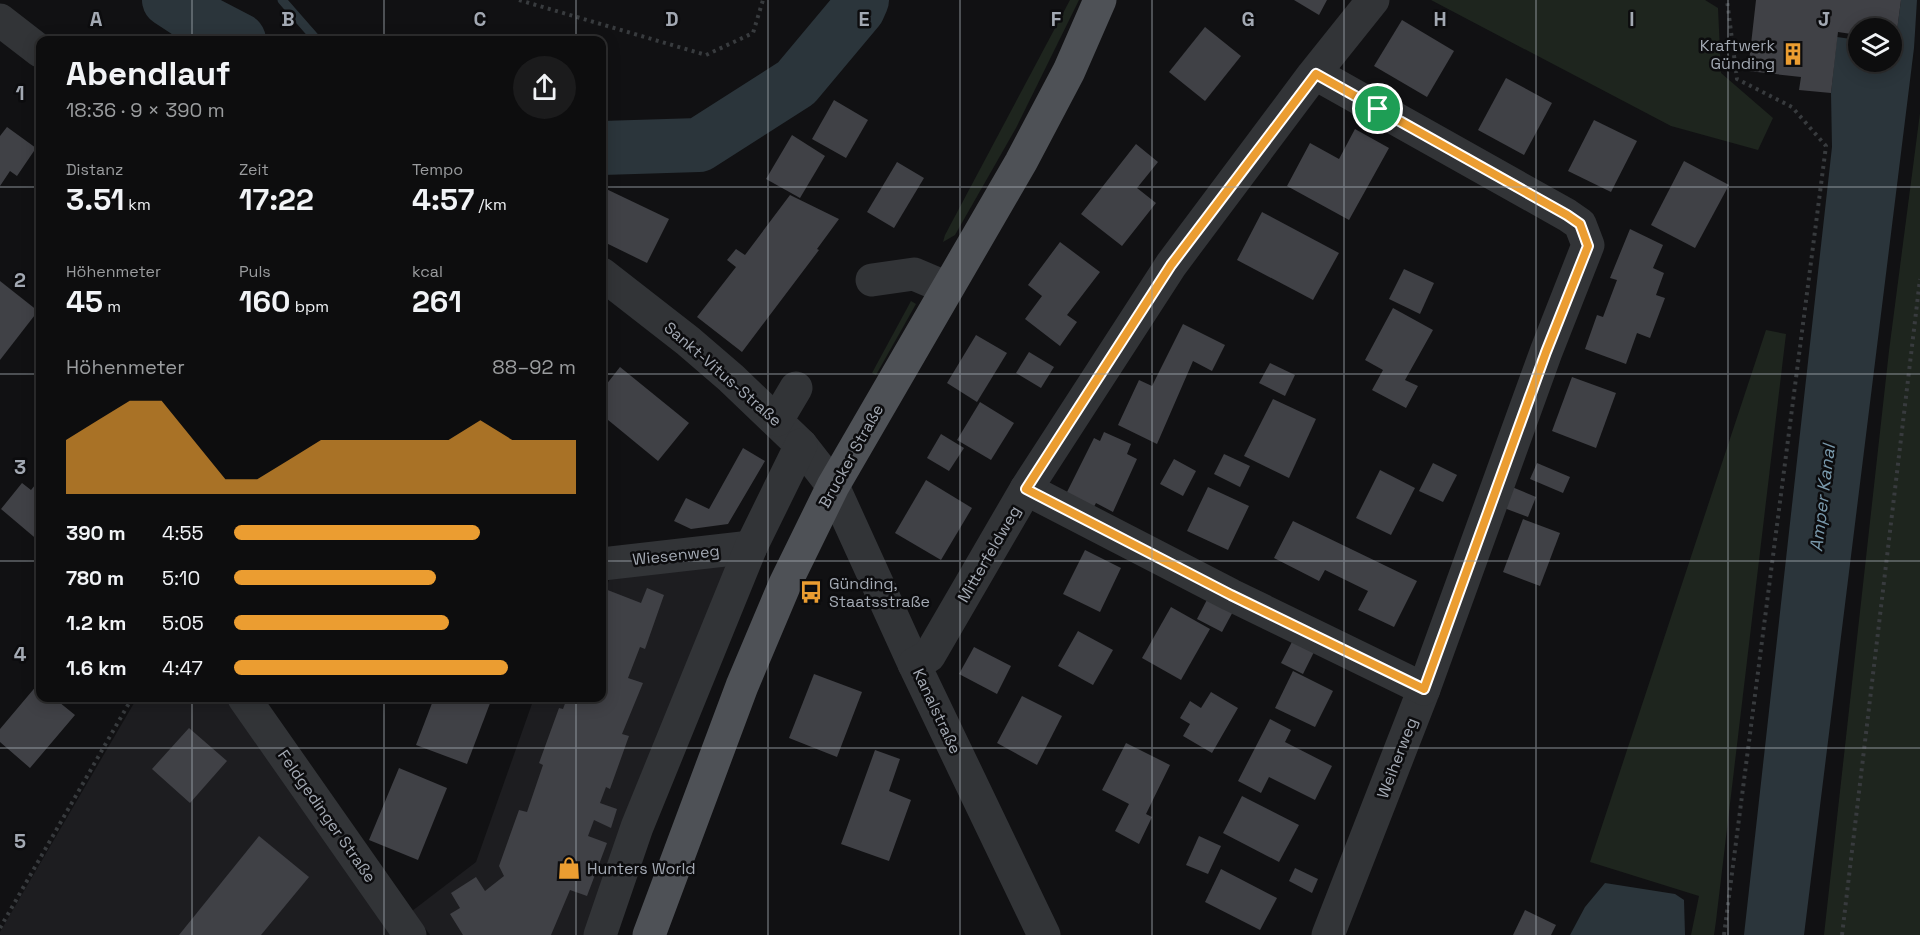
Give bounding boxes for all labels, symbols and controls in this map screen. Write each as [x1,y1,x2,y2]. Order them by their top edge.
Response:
text: A [90,6,103,32]
text: B [281,6,295,32]
text: C [474,6,487,32]
text: D [665,6,679,32]
text: E [858,6,870,32]
text: F [1051,6,1062,32]
text: G [1241,6,1255,32]
text: H [1433,6,1447,32]
text: I [1629,6,1635,32]
text: J [1818,6,1830,32]
map controls [1848,18,1902,72]
button: layers [1848,18,1902,72]
place label: Kraftwerk Günding [1700,35,1775,74]
building icon: Kraftwerk Günding [1780,41,1806,67]
text: Abendlauf [66,53,231,95]
button: share [513,56,576,119]
text: 1 [15,80,25,106]
pin [1352,83,1403,134]
icon: arrive [1361,92,1394,125]
text: 18:36 · 9 × 390 m [66,97,225,123]
text: Distanz [66,159,123,180]
text: Zeit [239,159,269,180]
text: Tempo [412,159,463,180]
text: 3.51 [66,180,124,219]
text: 17:22 [239,180,314,219]
text: 4:57 [412,180,474,219]
text: km [124,194,151,215]
text: /km [474,194,507,215]
text: Höhenmeter [66,261,161,282]
text: Puls [239,261,271,282]
text: kcal [412,261,443,282]
text: 2 [14,267,26,293]
text: 45 [66,282,103,321]
text: 160 [239,282,291,321]
text: 261 [412,282,462,321]
text: m [103,296,121,317]
text: bpm [291,296,329,317]
street label: Sankt-Vitus-Straße [660,317,786,431]
text: Höhenmeter [66,354,185,380]
text: 88–92 m [492,354,576,380]
street label: Brucker Straße [814,400,888,512]
water label: Amper Kanal [1804,441,1840,553]
text: 3 [14,454,26,480]
street label: Mitterfeldweg [953,502,1025,606]
text: 390 m [66,520,126,546]
text: 4:55 [162,520,204,546]
street label: Wiesenweg [631,540,721,570]
text: 780 m [66,565,124,591]
text: 5:10 [162,565,200,591]
place label: Günding, Staatsstraße [829,573,930,612]
bus stop icon: Günding, Staatsstraße [798,579,824,605]
text: 1.2 km [66,610,126,636]
text: 5:05 [162,610,204,636]
text: 4 [14,641,27,667]
text: 1.6 km [66,655,127,681]
text: 4:47 [162,655,203,681]
street label: Kanalstraße [908,665,966,757]
street label: Weiherweg [1372,715,1422,801]
street label: Feldgedinger Straße [273,745,381,887]
text: 5 [14,828,26,854]
shop icon: Hunters World [556,855,582,881]
place label: Hunters World [587,858,696,879]

